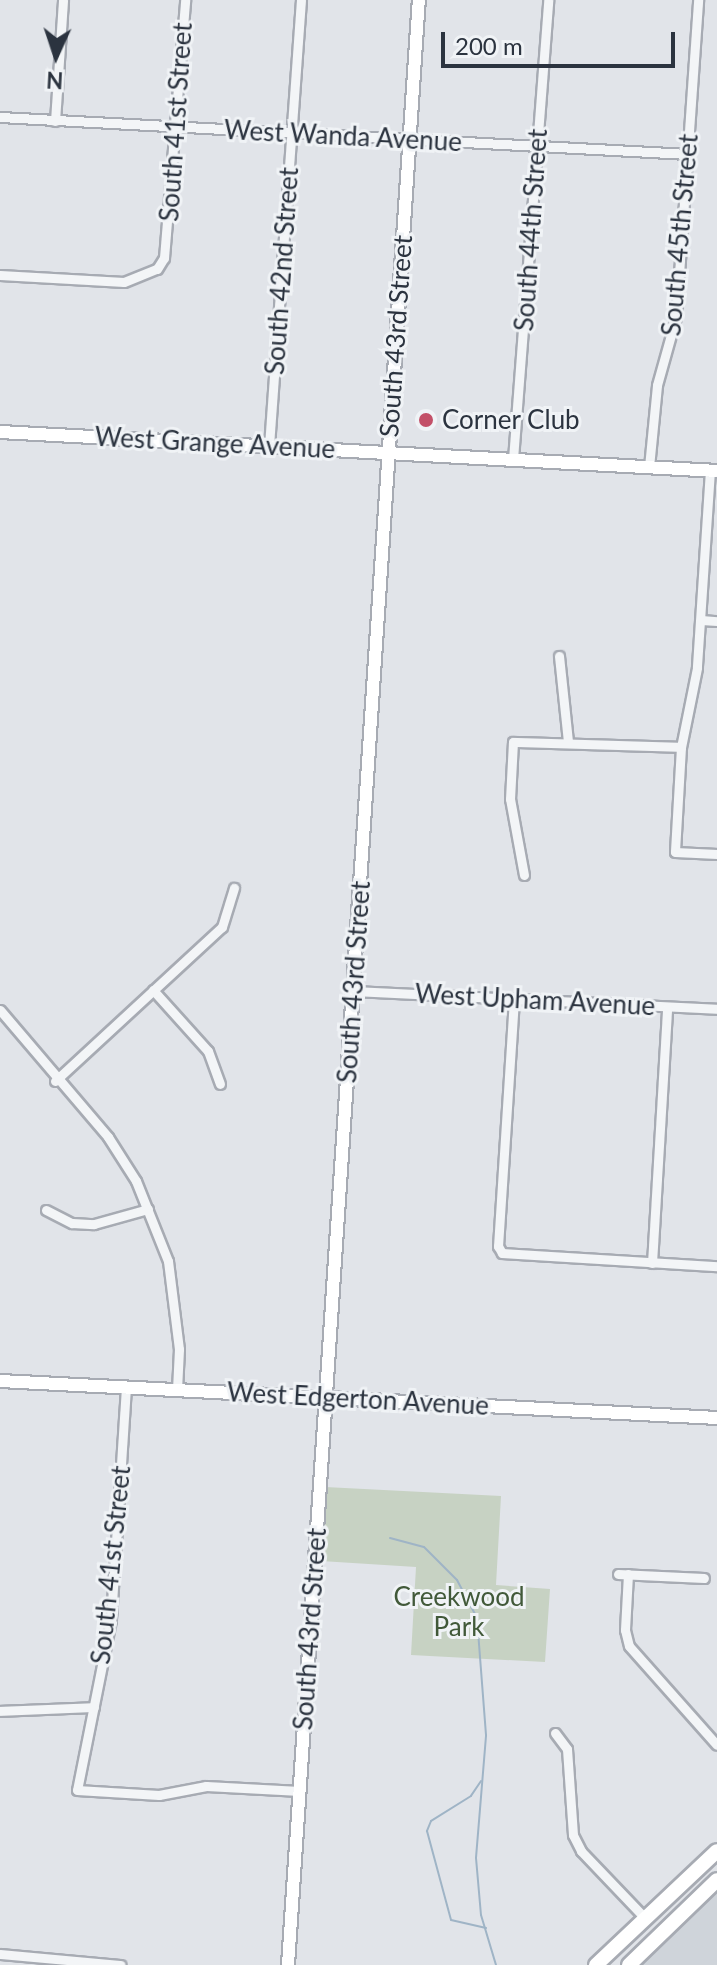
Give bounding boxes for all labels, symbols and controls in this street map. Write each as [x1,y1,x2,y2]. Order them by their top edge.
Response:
north arrow [16,16,96,96]
scale bar [445,16,679,66]
street label: South 41st Street [153,21,199,223]
text: 200 m [455,31,523,60]
text: N [46,67,64,94]
street label: West Wanda Avenue [223,114,463,158]
street label: South 44th Street [508,128,554,332]
street label: South 45th Street [656,133,704,337]
street label: South 42nd Street [259,166,305,376]
street label: South 43rd Street [373,234,419,438]
place label: Corner Club [442,404,580,436]
marker: Corner Club [417,411,435,429]
street label: West Grange Avenue [94,421,336,465]
street label: South 43rd Street [331,880,377,1084]
street label: West Upham Avenue [414,978,656,1022]
street label: West Edgerton Avenue [226,1377,490,1421]
street label: South 41st Street [85,1464,137,1666]
street label: South 43rd Street [287,1527,333,1731]
park label: Creekwood Park [393,1581,525,1642]

